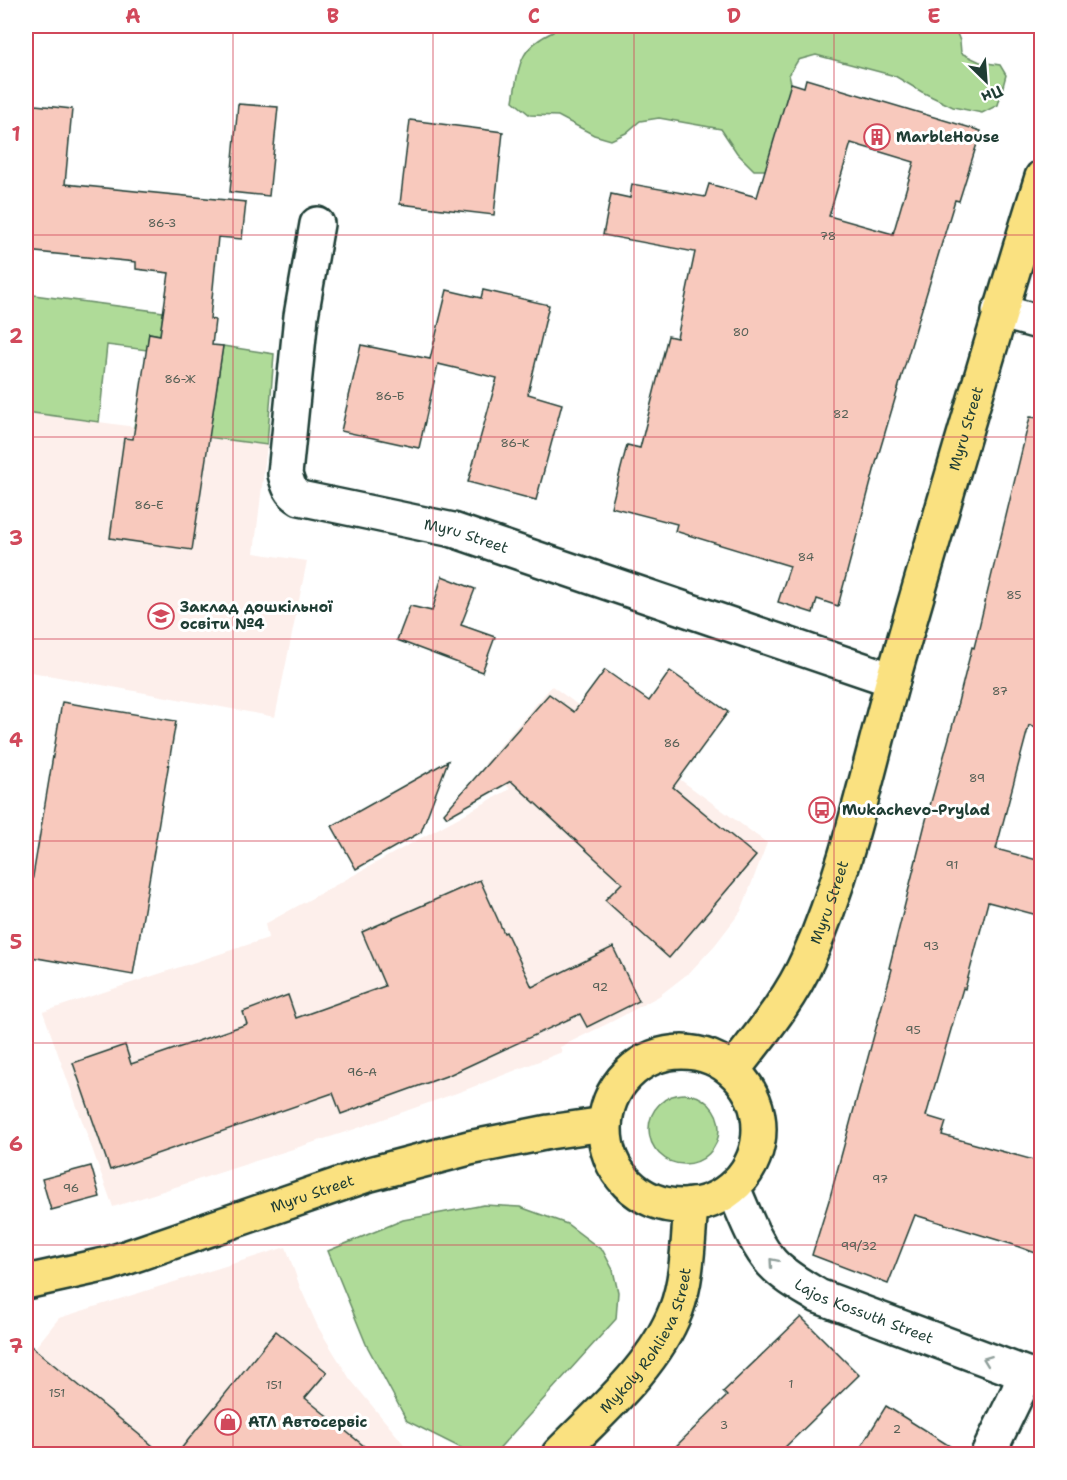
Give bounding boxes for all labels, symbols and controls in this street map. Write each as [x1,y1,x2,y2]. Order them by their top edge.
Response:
text: A [125,3,141,29]
text: B [327,3,339,29]
text: C [528,3,540,29]
text: D [727,3,741,29]
text: E [927,3,941,29]
north arrow [956,51,1016,111]
text: Пн [978,80,1006,108]
text: 1 [11,121,21,147]
building icon: MarbleHouse [862,122,892,152]
place label: MarbleHouse [896,127,1000,147]
house number: 86-З [148,215,176,231]
house number: 78 [820,228,836,244]
text: 2 [9,323,23,349]
house number: 80 [733,324,749,340]
house number: 86-Ж [165,371,196,387]
street label: Myru Street [944,384,988,473]
house number: 86-Б [376,388,405,404]
house number: 82 [833,406,849,422]
house number: 86-К [501,435,530,451]
house number: 86-Е [135,497,163,513]
street label: Myru Street [422,514,511,558]
text: 3 [9,525,23,551]
house number: 84 [798,549,814,565]
house number: 85 [1006,587,1022,603]
place label: Заклад дошкільної освіти №4 [180,597,333,634]
school or university icon: Заклад дошкільної освіти №4 [146,601,176,631]
house number: 87 [992,683,1008,699]
text: 4 [9,727,23,753]
house number: 86 [664,735,680,751]
house number: 89 [969,770,985,786]
bus stop icon: Mukachevo-Prylad [807,795,837,825]
place label: Mukachevo-Prylad [842,800,990,820]
house number: 91 [945,857,959,873]
street label: Myru Street [805,858,853,947]
text: 5 [10,929,22,955]
house number: 93 [923,938,939,954]
house number: 92 [592,979,608,995]
house number: 95 [905,1022,921,1038]
house number: 96-А [347,1064,377,1080]
text: 6 [9,1131,23,1157]
street label: Myru Street [268,1170,357,1217]
house number: 97 [872,1171,888,1187]
house number: 96 [63,1180,79,1196]
house number: 99/32 [841,1238,877,1254]
one-way arrow [769,1258,780,1269]
street label: Mykoly Rohlieva Street [596,1266,696,1418]
street label: Lajos Kossuth Street [791,1274,936,1348]
text: 7 [9,1333,23,1359]
one-way arrow [982,1354,993,1367]
house number: 1 [788,1376,794,1392]
house number: 151 [266,1377,282,1393]
house number: 151 [49,1385,65,1401]
shop icon: АТЛ Автосервіс [213,1407,243,1437]
place label: АТЛ Автосервіс [248,1412,368,1432]
house number: 3 [720,1417,728,1433]
house number: 2 [893,1421,901,1437]

